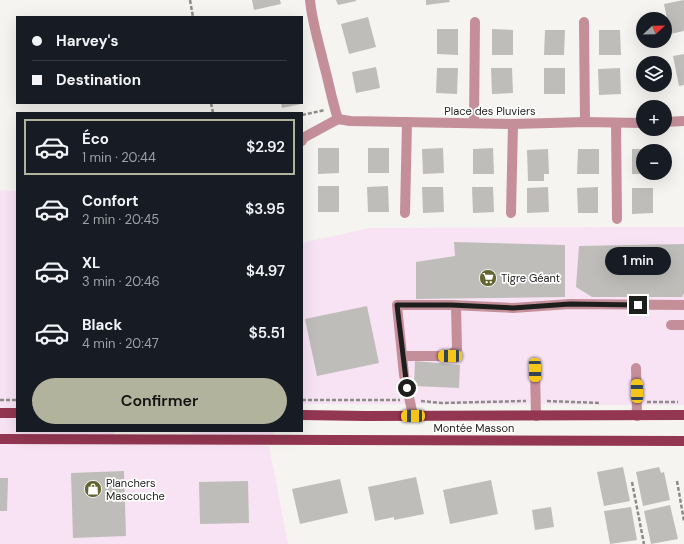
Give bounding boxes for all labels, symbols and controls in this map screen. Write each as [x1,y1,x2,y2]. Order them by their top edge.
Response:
north arrow [636,12,672,48]
map controls [636,12,672,180]
text: Harvey's [56,31,118,51]
button: layers [636,56,672,92]
text: Destination [56,70,141,90]
button: + [636,100,672,136]
street label: Place des Pluviers [444,104,536,118]
icon: car [34,129,70,165]
text: Éco [82,129,109,149]
text: $2.92 [246,137,285,157]
button: − [636,144,672,180]
text: 1 min · 20:44 [82,149,156,166]
icon: car [34,191,70,227]
text: Confort [82,191,139,211]
text: $3.95 [245,199,285,219]
text: 2 min · 20:45 [82,211,159,228]
callout: 1 min [605,247,671,275]
text: 1 min [622,252,654,269]
icon: car [34,253,70,289]
text: XL [82,253,100,273]
text: $4.97 [246,261,285,281]
supermarket icon: Tigre Géant [478,268,498,288]
place label: Tigre Géant [501,271,560,285]
text: 3 min · 20:46 [82,273,160,290]
route end [629,296,647,314]
icon: car [34,315,70,351]
text: Black [82,315,122,335]
text: $5.51 [249,323,285,343]
text: 4 min · 20:47 [82,335,159,352]
car [438,350,462,362]
car [529,358,541,382]
button: Confirmer [32,378,287,424]
route start [398,379,416,397]
car [631,379,643,403]
car [401,410,425,422]
street label: Montée Masson [434,421,514,435]
place label: Planchers Mascouche [106,476,165,503]
shop icon: Planchers Mascouche [83,479,103,499]

